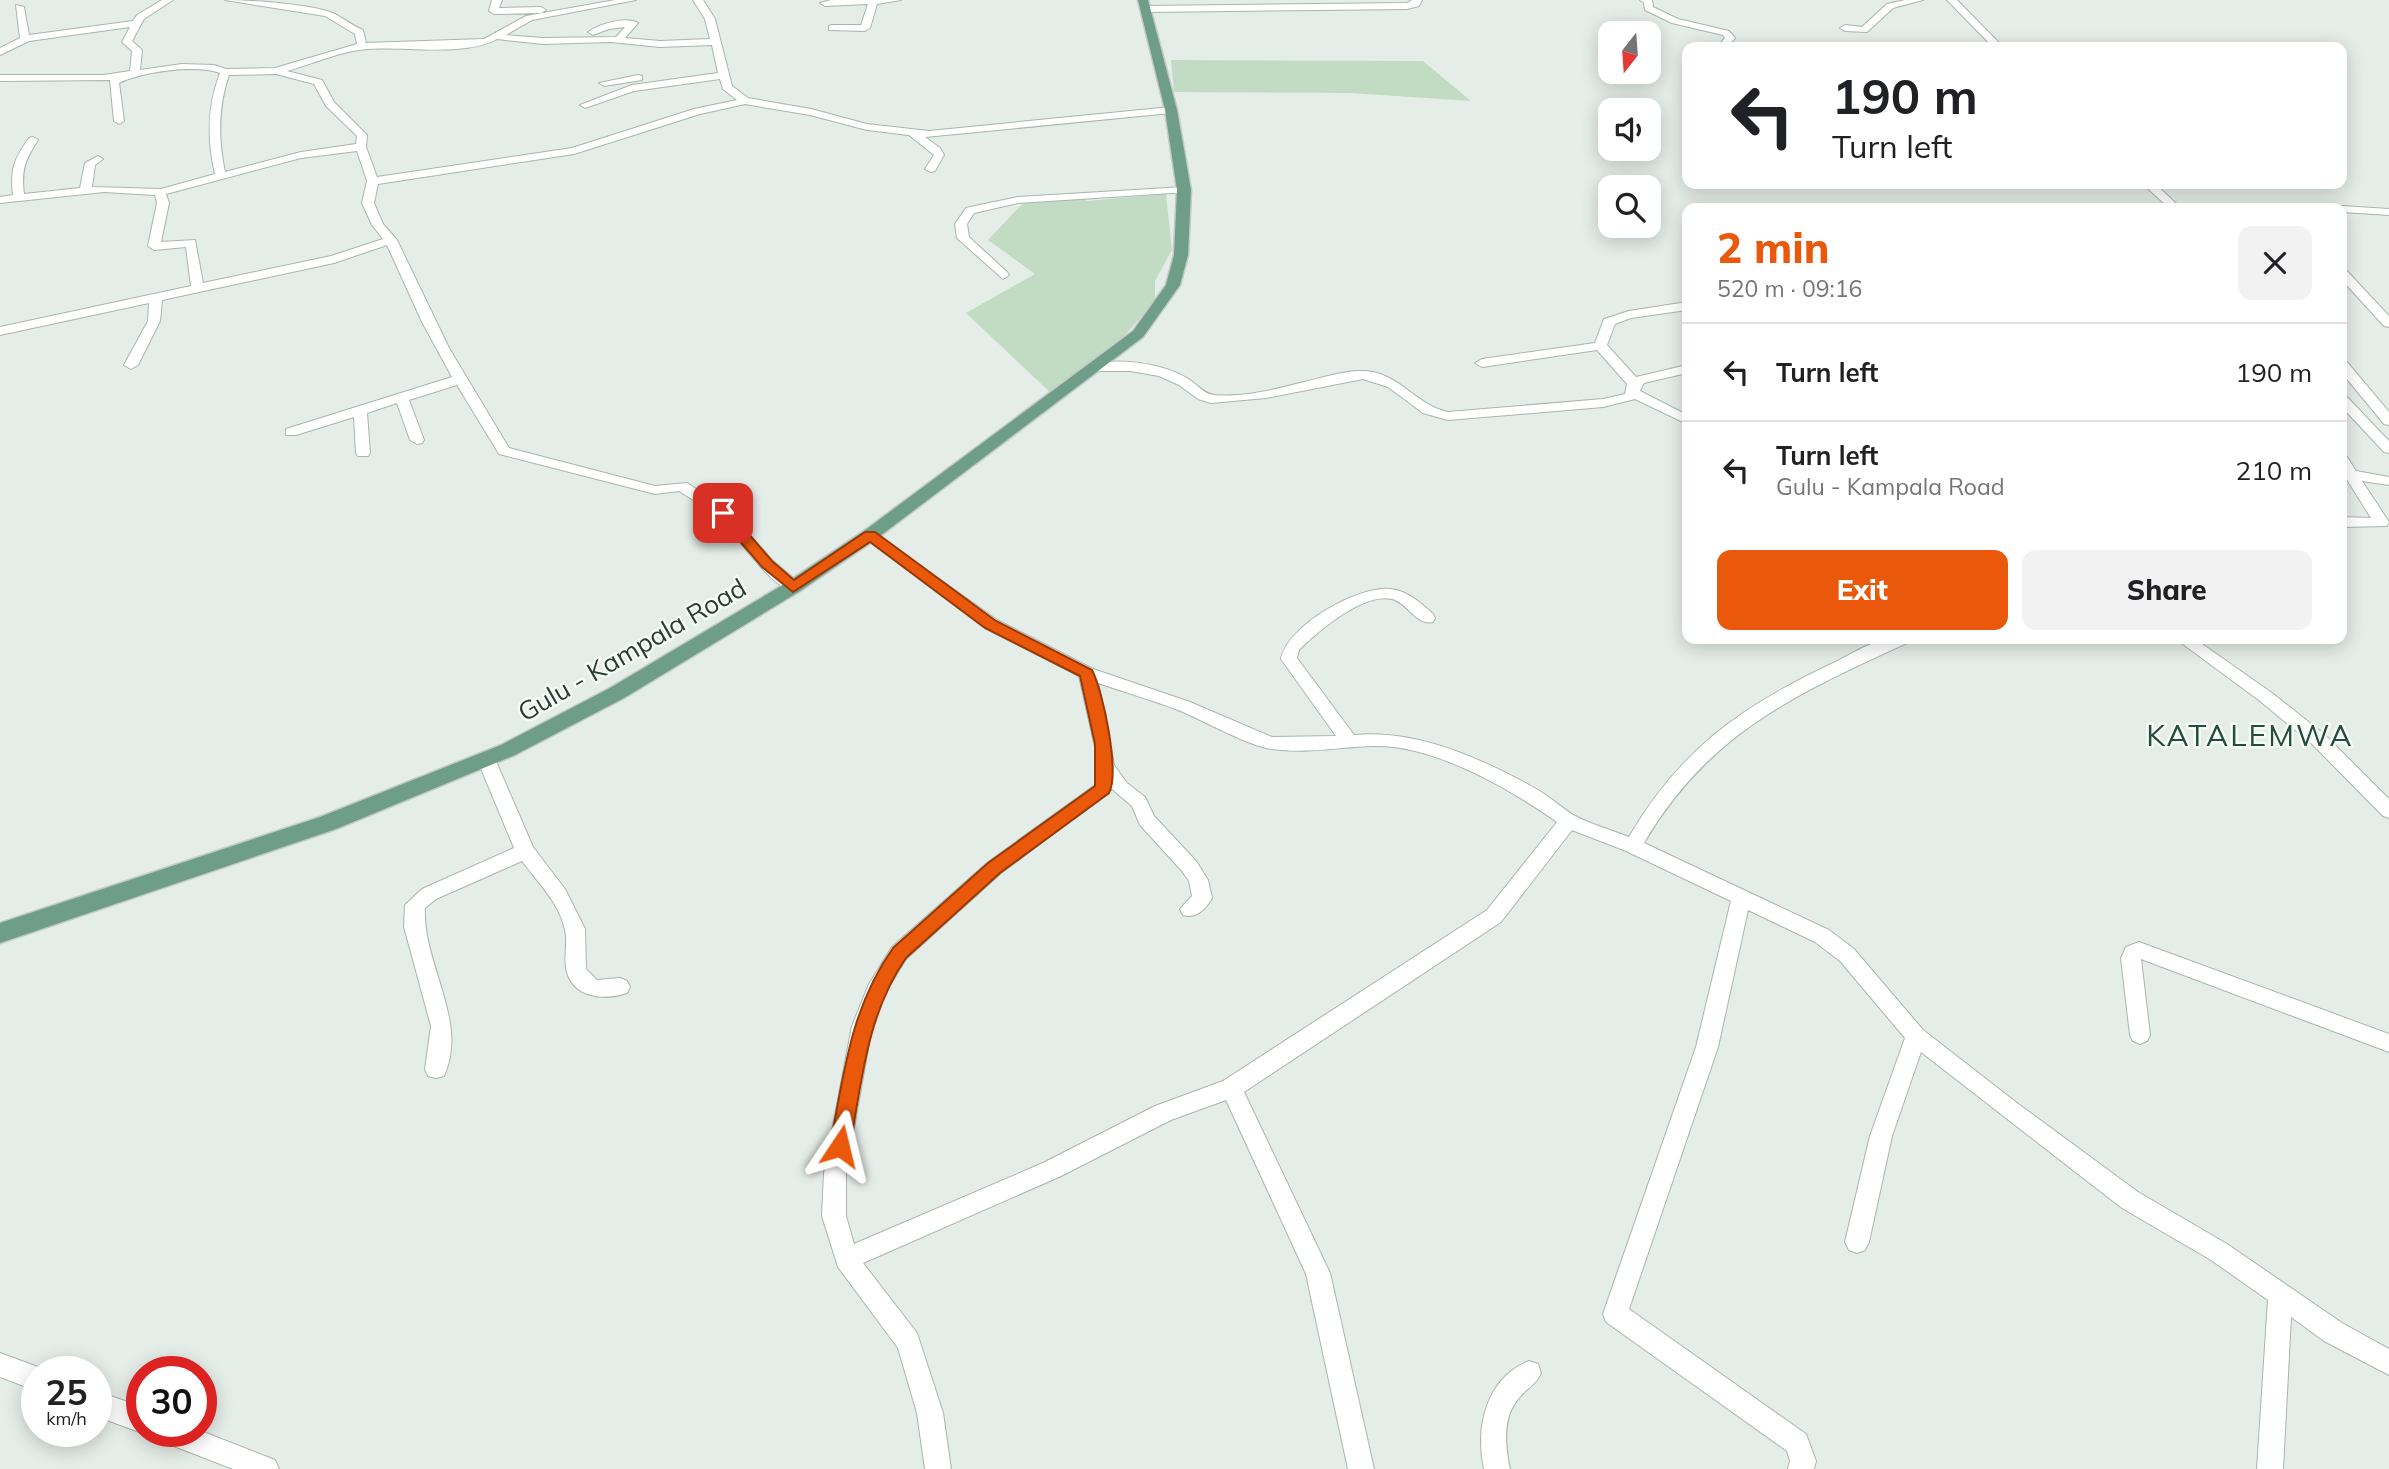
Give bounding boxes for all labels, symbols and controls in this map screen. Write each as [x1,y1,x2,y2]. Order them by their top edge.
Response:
north arrow [1598,21,1661,84]
map controls [1598,21,1661,238]
text: 190 m [1832,65,1978,126]
icon: left [1717,70,1808,161]
button: sound [1598,98,1661,161]
text: Turn left [1832,126,1952,166]
button: search [1598,175,1661,238]
text: 2 min [1717,221,1830,274]
button: close [2238,226,2312,300]
text: 520 m · 09:16 [1717,274,1862,303]
icon: left [1717,353,1755,391]
text: Turn left [1776,356,1878,389]
text: 190 m [2236,356,2312,389]
text: Turn left [1776,439,1878,472]
icon: left [1717,451,1755,489]
text: 210 m [2236,454,2312,487]
text: Gulu - Kampala Road [1776,472,2005,501]
pin [693,483,753,543]
icon: arrive [704,494,742,532]
button: Exit [1717,550,2008,630]
button: Share [2022,550,2312,630]
street label: Gulu - Kampala Road [512,571,752,728]
district label: KATALEMWA [2146,716,2354,754]
position arrow [803,1109,877,1183]
speed limit sign: 30 [126,1356,217,1447]
text: 25 [45,1370,88,1414]
text: km/h [46,1407,87,1430]

